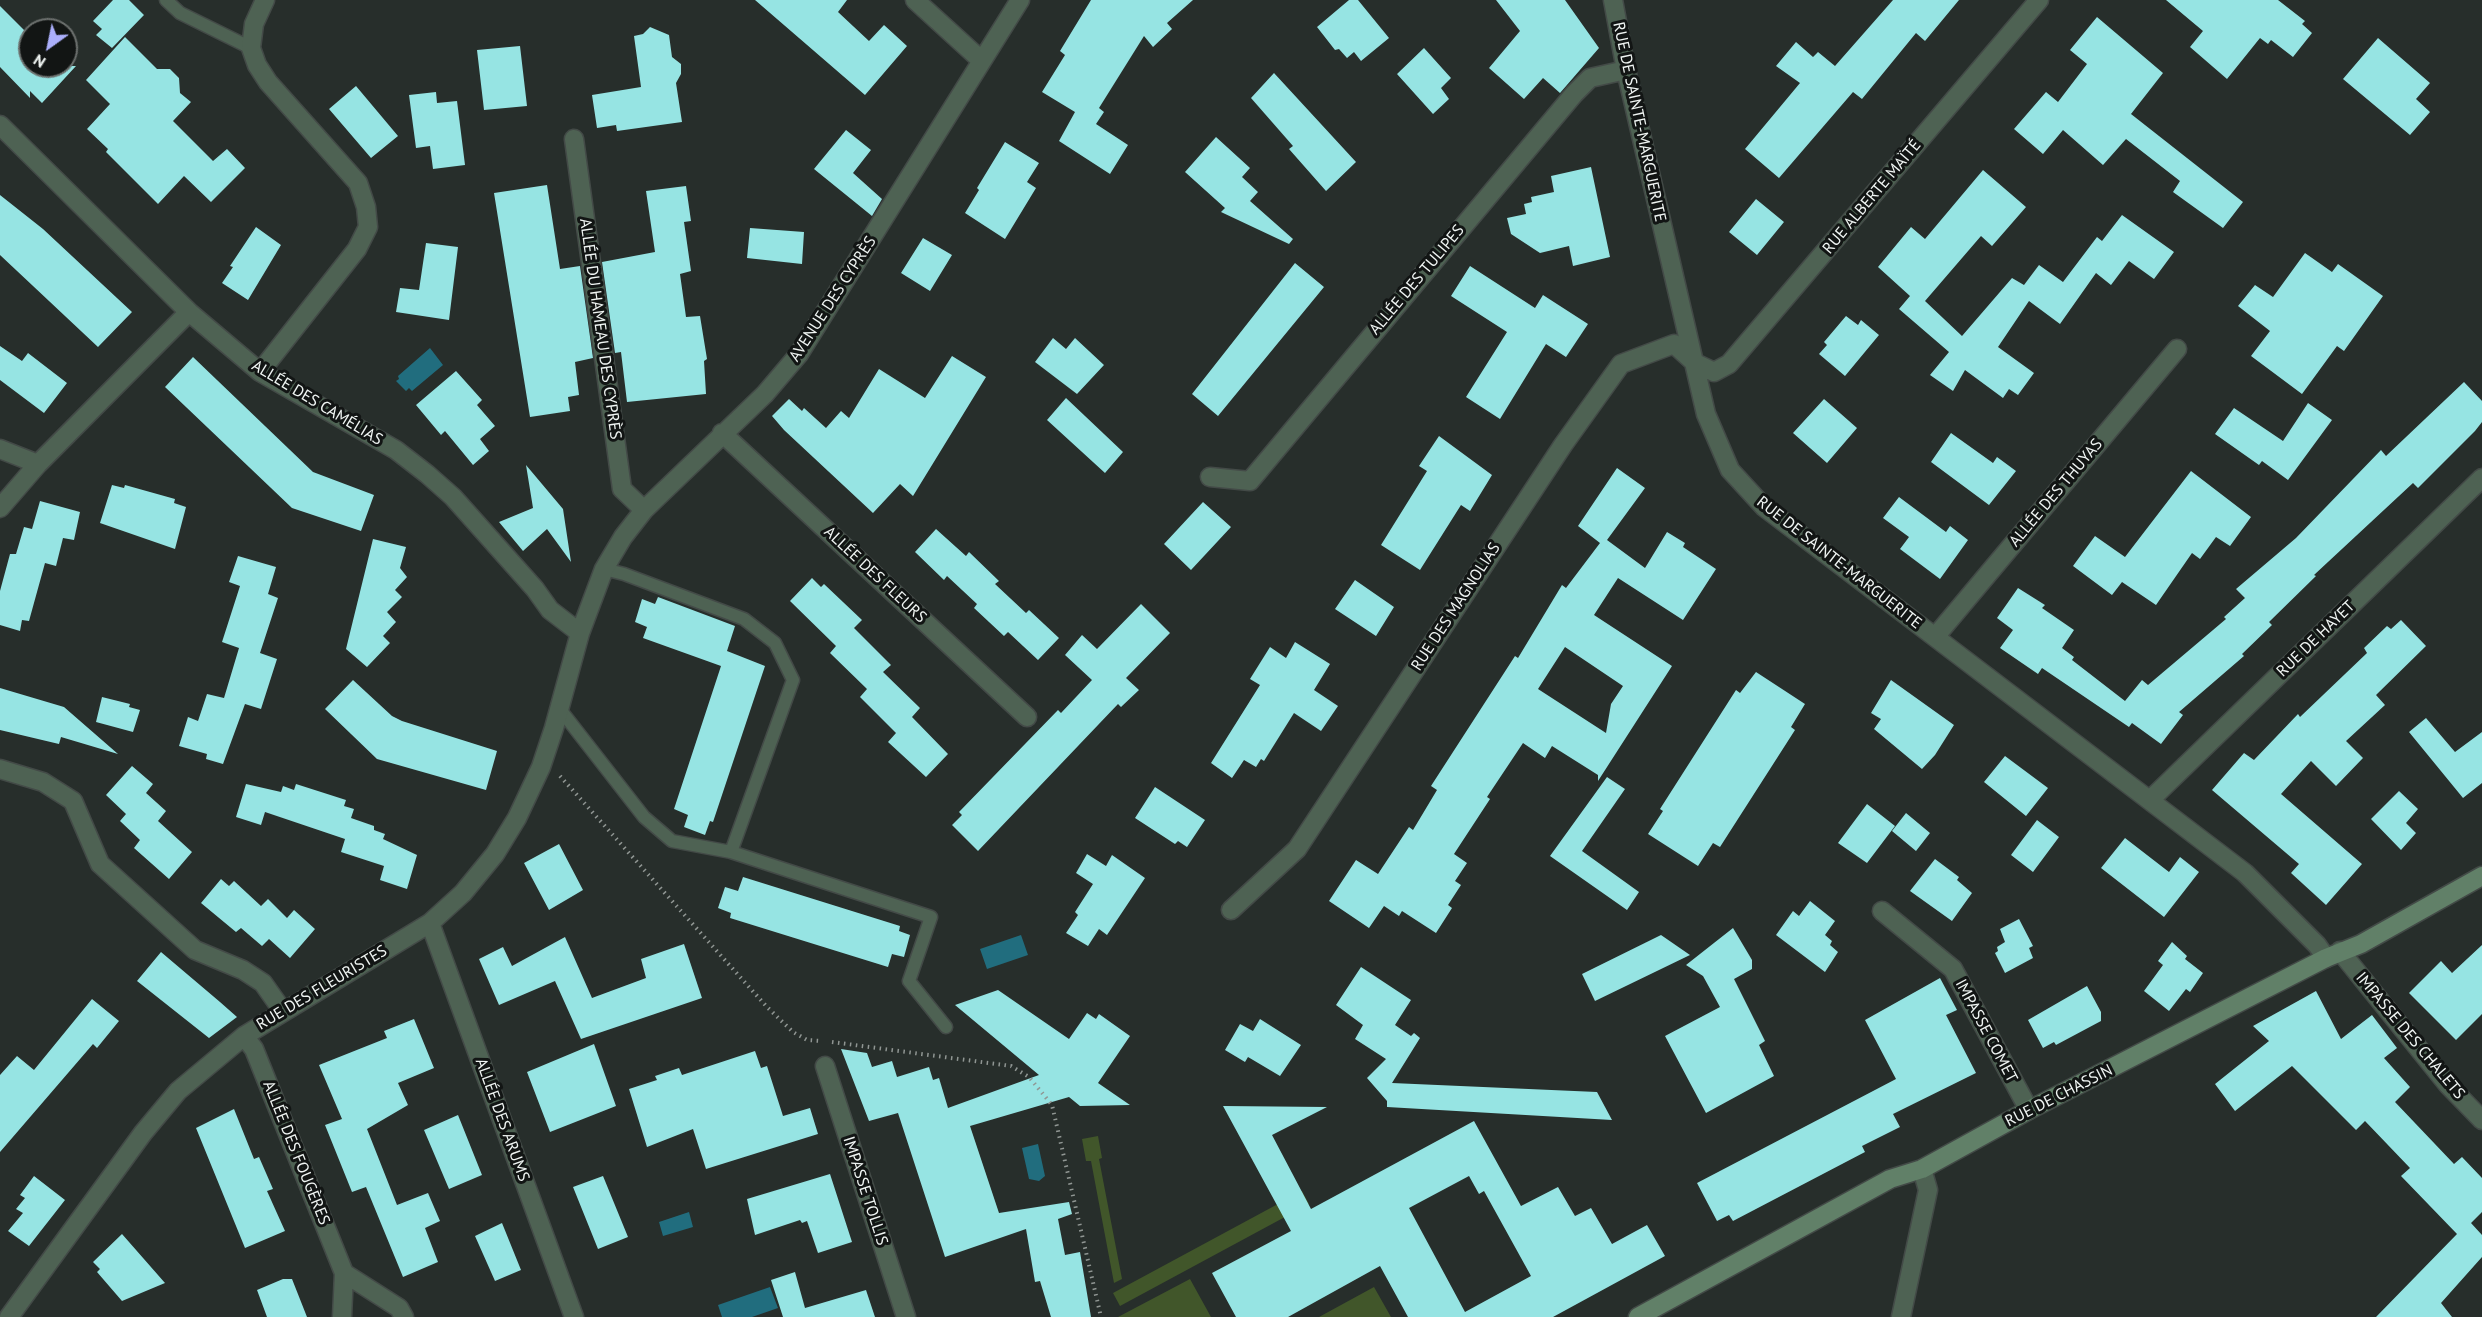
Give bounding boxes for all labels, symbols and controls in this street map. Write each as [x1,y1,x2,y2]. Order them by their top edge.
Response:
north arrow [18,18,78,78]
street label: RUE DE SAINTE-MARGUERITE [1608,20,1670,224]
text: N [29,50,49,73]
street label: RUE ALBERTE MAÏTÉ [1819,136,1925,258]
street label: ALLÉE DU HAMEAU DES CYPRÈS [575,217,625,441]
street label: ALLÉE DES TULIPES [1365,221,1469,339]
street label: AVENUE DES CYPRÈS [785,233,881,365]
street label: ALLÉE DES CAMÉLIAS [248,356,386,450]
street label: ALLÉE DES THUYAS [2005,435,2107,551]
street label: RUE DE SAINTE-MARGUERITE [1753,493,1925,633]
street label: ALLÉE DES FLEURS [820,523,930,627]
street label: RUE DES MAGNOLIAS [1408,539,1504,675]
street label: RUE DE HAYET [2273,597,2359,681]
street label: RUE DES FLEURISTES [253,941,391,1035]
street label: IMPASSE DES CHALETS [2351,969,2469,1103]
street label: IMPASSE COMET [1951,976,2021,1086]
street label: ALLÉE DES ARUMS [471,1056,533,1184]
street label: RUE DE CHASSIN [2002,1061,2116,1131]
street label: ALLÉE DES FOUGÈRES [258,1078,334,1228]
street label: IMPASSE TOLLIS [838,1134,892,1248]

